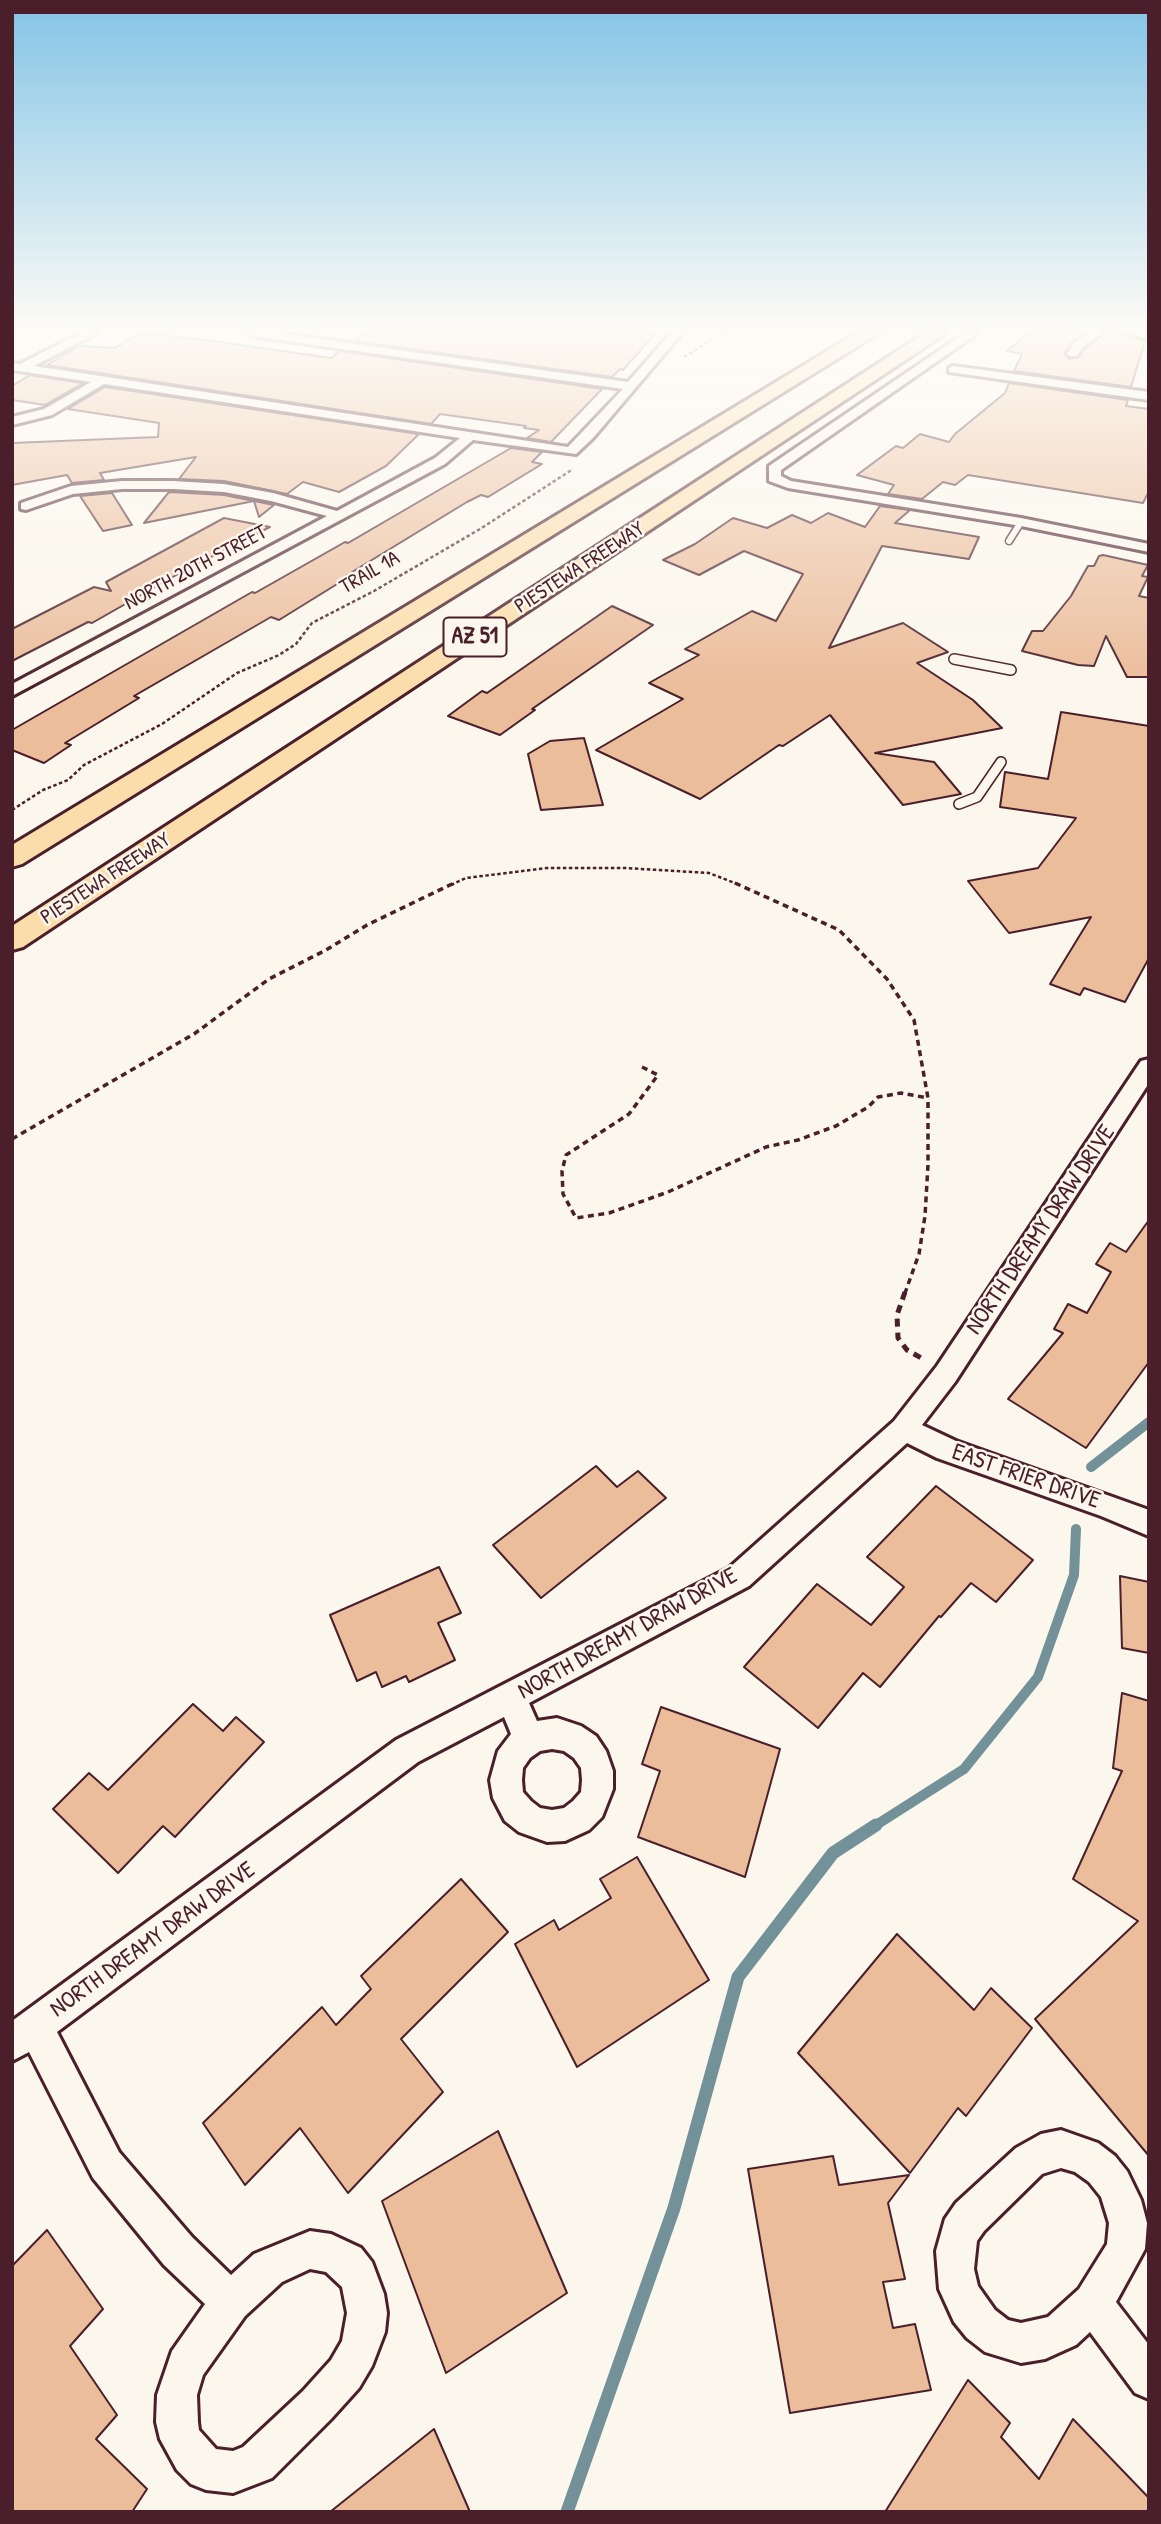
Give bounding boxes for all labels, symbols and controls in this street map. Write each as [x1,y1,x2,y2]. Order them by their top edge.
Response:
street label: PIESTEWA FREEWAY [510,517,650,619]
street label: NORTH 20TH STREET [120,520,272,616]
street label: TRAIL 1A [336,546,404,600]
road number: AZ 51 [444,618,506,656]
street label: PIESTEWA FREEWAY [36,828,176,930]
street label: NORTH DREAMY DRAW DRIVE [960,1120,1122,1340]
street label: EAST FRIER DRIVE [948,1438,1104,1516]
street label: NORTH DREAMY DRAW DRIVE [513,1562,743,1706]
street label: NORTH DREAMY DRAW DRIVE [45,1856,261,2024]

